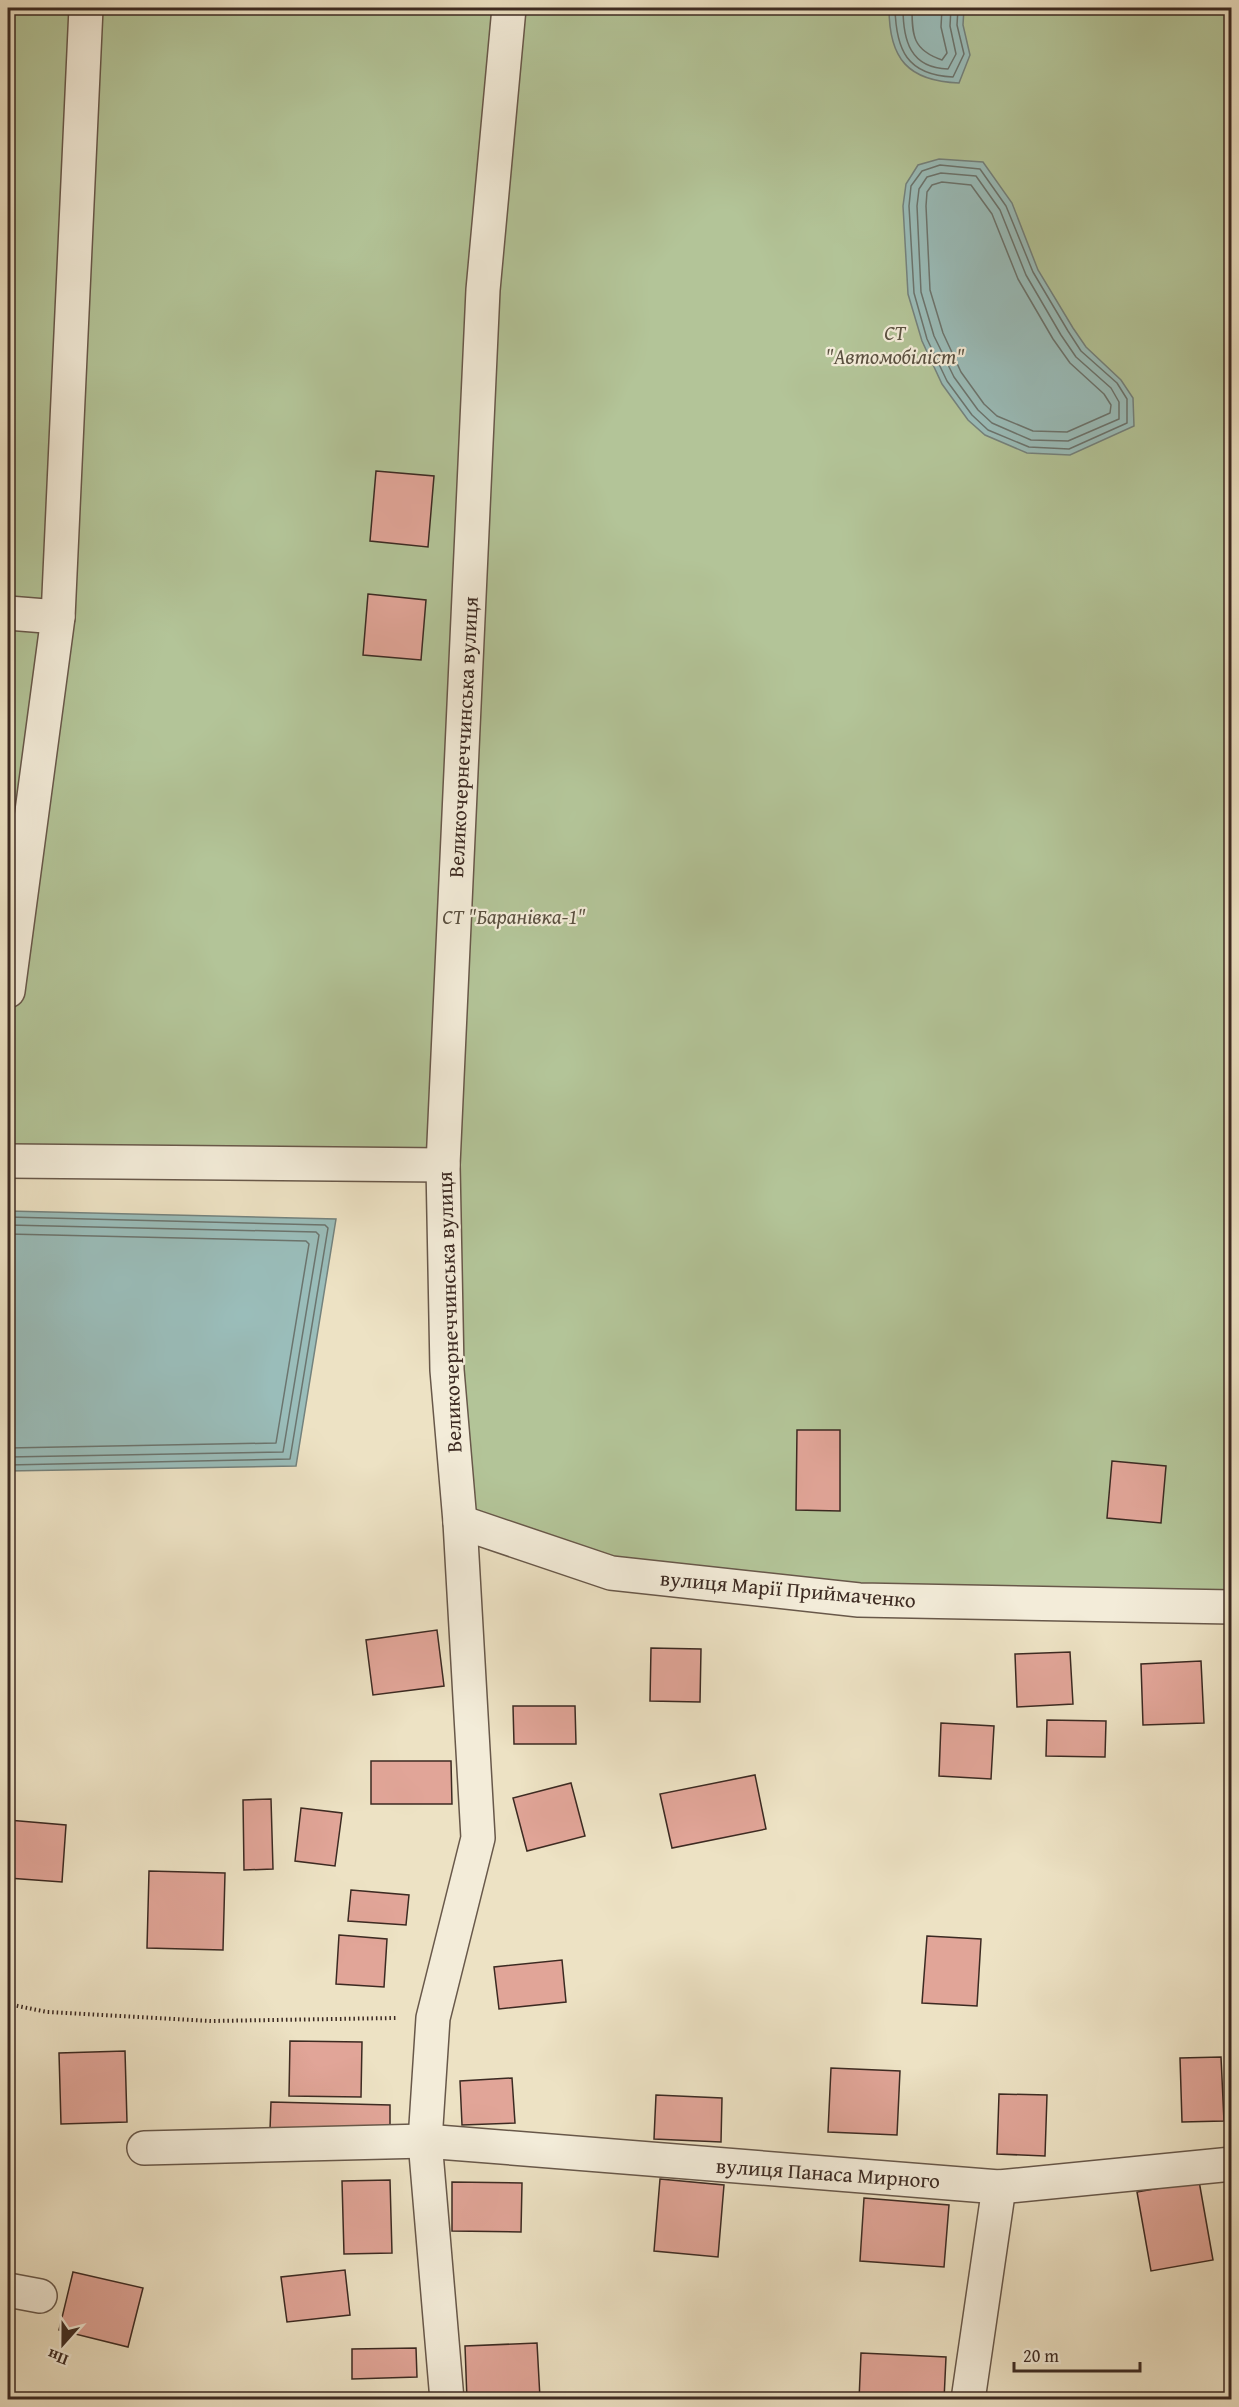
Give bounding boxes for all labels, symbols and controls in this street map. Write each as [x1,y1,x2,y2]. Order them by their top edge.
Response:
park label: СТ "Автомобіліст" [825,317,965,372]
street label: Великочернеччинська вулиця [440,595,486,878]
park label: СТ "Баранівка-1" [442,901,586,932]
street label: Великочернеччинська вулиця [429,1170,469,1453]
street label: вулиця Марії Приймаченко [659,1562,917,1616]
street label: вулиця Панаса Мирного [715,2150,941,2196]
north arrow [33,2314,93,2374]
scale bar [1014,2335,1140,2373]
text: 20 m [1023,2342,1059,2369]
text: Пн [44,2343,72,2373]

